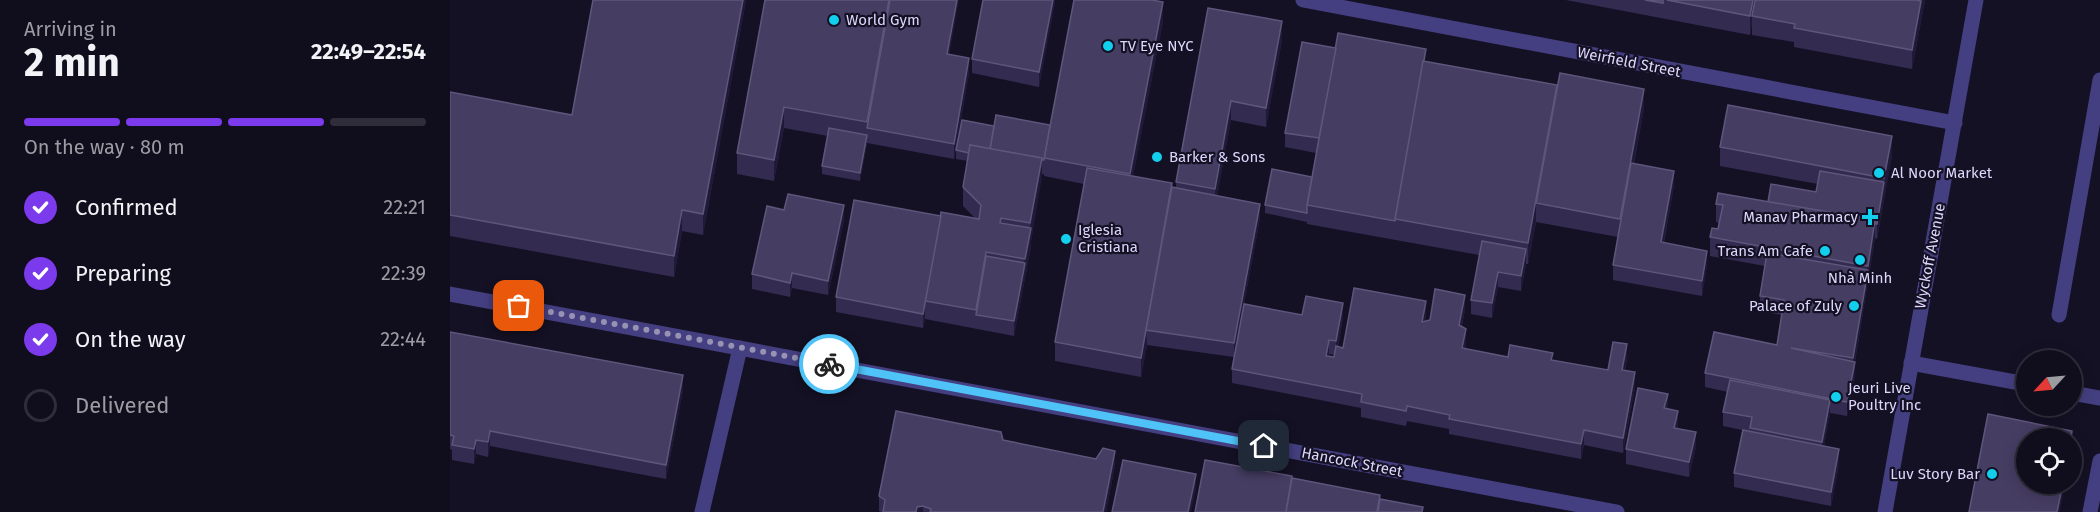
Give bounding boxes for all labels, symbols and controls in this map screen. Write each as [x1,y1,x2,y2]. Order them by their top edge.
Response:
place label: World Gym [846,11,920,29]
marker: World Gym [827,13,841,27]
text: Arriving in [24,17,117,41]
place label: TV Eye NYC [1120,37,1194,55]
text: 22:49–22:54 [311,38,426,65]
marker: TV Eye NYC [1101,39,1115,53]
text: 2 min [24,40,120,86]
street label: Weirfield Street [1576,43,1683,81]
text: On the way · 80 m [24,135,185,159]
place label: Barker & Sons [1169,148,1265,166]
marker: Barker & Sons [1150,150,1164,164]
place label: Al Noor Market [1891,164,1993,182]
marker: Al Noor Market [1872,166,1886,180]
icon: check [24,191,57,224]
text: Confirmed [75,194,178,221]
text: 22:21 [383,195,426,219]
street label: Wyckoff Avenue [1911,202,1949,310]
place label: Manav Pharmacy [1743,208,1859,226]
marker: Manav Pharmacy [1863,210,1877,224]
place label: Iglesia Cristiana [1078,221,1138,256]
marker: Iglesia Cristiana [1059,232,1073,246]
place label: Trans Am Cafe [1718,242,1813,260]
marker: Trans Am Cafe [1818,244,1832,258]
marker: Nhà Minh [1853,253,1867,267]
icon: check [24,257,57,290]
text: Preparing [75,260,171,287]
text: 22:39 [381,261,426,285]
place label: Nhà Minh [1828,269,1892,287]
pin [493,280,544,331]
icon: bag [502,289,535,322]
place label: Palace of Zuly [1749,297,1843,315]
marker: Palace of Zuly [1847,299,1861,313]
icon: check [24,323,57,356]
text: On the way [75,326,186,353]
text: 22:44 [380,327,426,351]
courier [799,334,859,394]
icon: bike [813,348,846,381]
north arrow [2016,350,2082,416]
map controls [2016,350,2082,494]
place label: Jeuri Live Poultry Inc [1848,379,1921,414]
marker: Jeuri Live Poultry Inc [1829,390,1843,404]
text: Delivered [75,392,170,419]
pin [1238,420,1289,471]
button: locate [2016,428,2082,494]
icon: home [1247,429,1280,462]
street label: Hancock Street [1300,443,1404,481]
place label: Luv Story Bar [1890,465,1980,483]
marker: Luv Story Bar [1985,467,1999,481]

